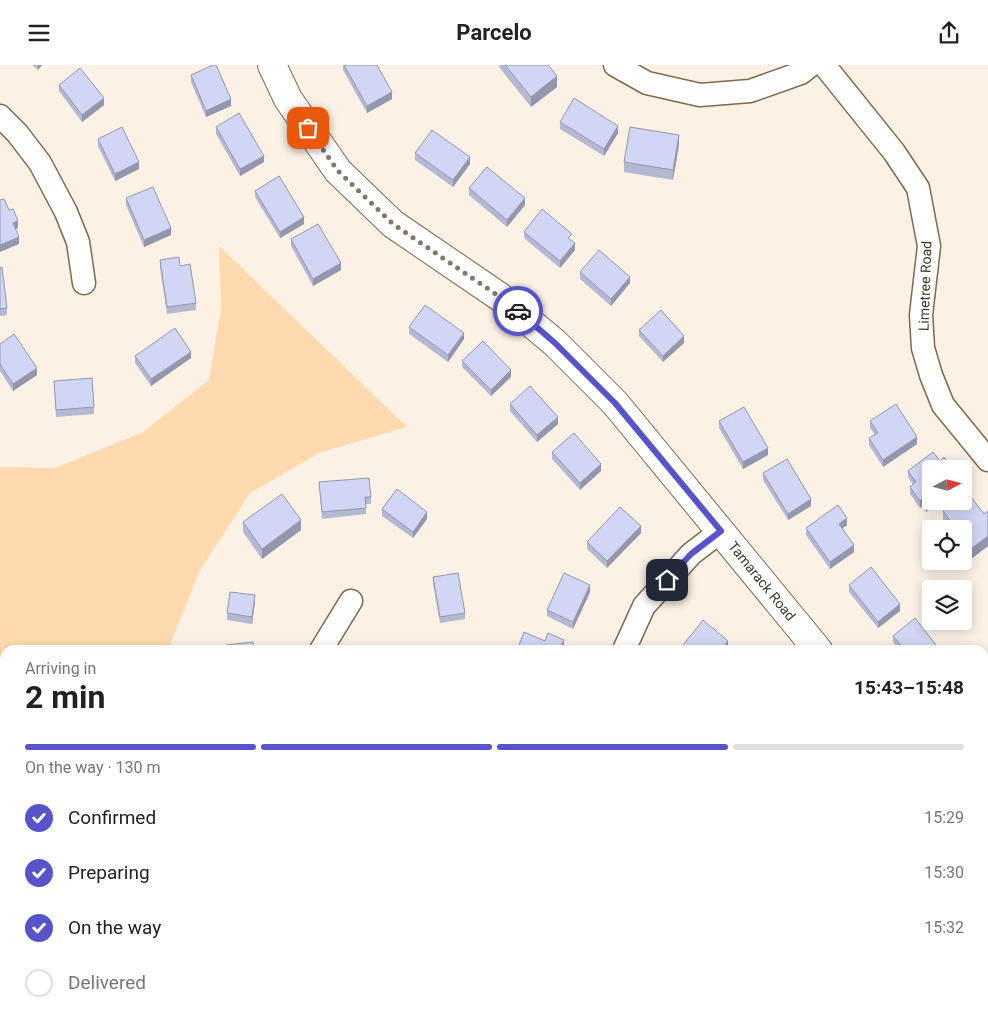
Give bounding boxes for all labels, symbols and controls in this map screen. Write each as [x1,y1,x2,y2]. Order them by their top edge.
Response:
icon: menu [25,19,53,47]
icon: share [935,19,963,47]
text: Parcelo [456,20,532,45]
pin [287,107,329,149]
icon: bag [294,114,322,142]
street label: Limetree Road [915,241,935,331]
courier [493,286,543,336]
icon: car [504,297,532,325]
north arrow [922,460,972,510]
map controls [922,460,972,630]
button: locate [922,520,972,570]
street label: Tamarack Road [725,538,799,624]
pin [646,559,688,601]
icon: home [653,566,681,594]
button: layers [922,580,972,630]
text: Arriving in [25,659,96,678]
text: 15:43–15:48 [854,676,964,699]
text: 2 min [25,678,105,716]
text: On the way · 130 m [25,758,161,777]
icon: check [25,804,53,832]
text: Confirmed [68,806,156,829]
text: 15:29 [924,808,964,827]
icon: check [25,859,53,887]
text: Preparing [68,861,150,884]
text: 15:30 [924,863,964,882]
icon: check [25,914,53,942]
text: On the way [68,916,161,939]
text: 15:32 [924,918,964,937]
text: Delivered [68,971,146,994]

